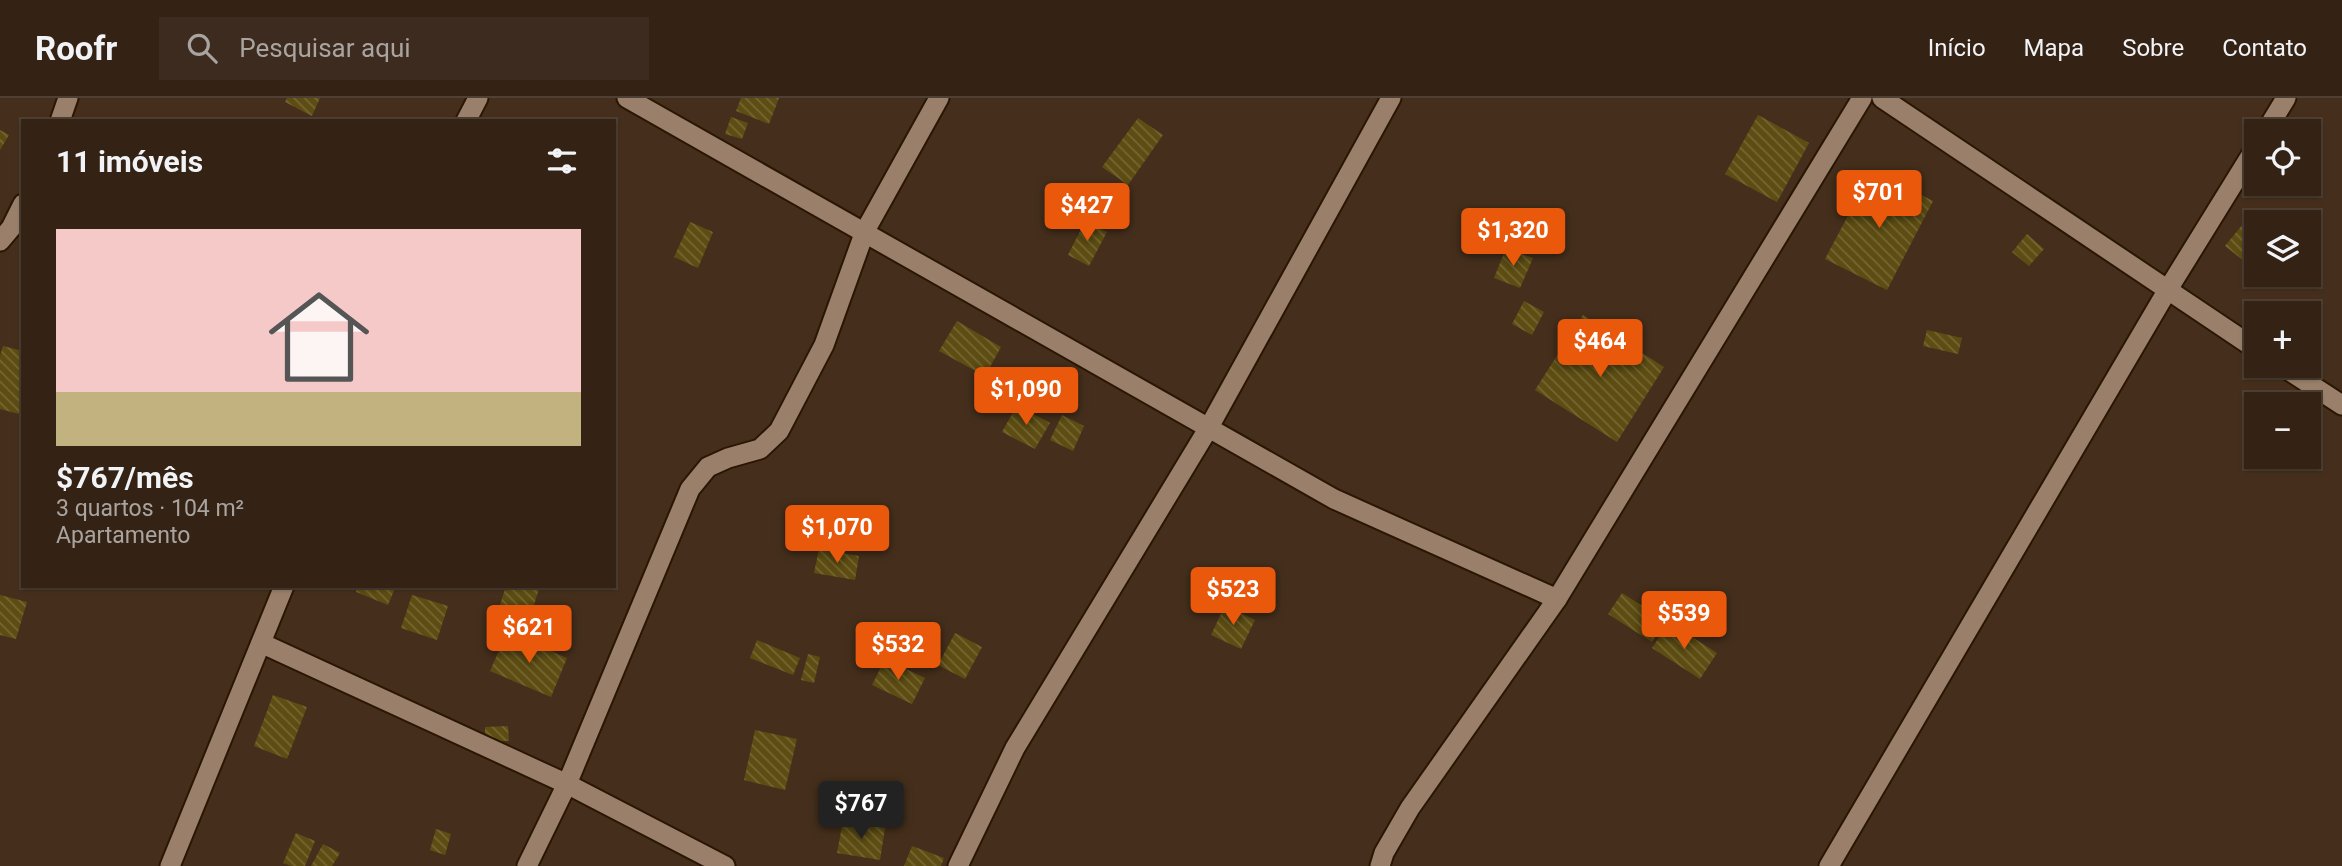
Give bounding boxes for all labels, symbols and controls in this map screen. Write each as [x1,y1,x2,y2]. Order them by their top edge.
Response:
search box [159,17,649,80]
text: Roofr [35,29,117,68]
icon: search [183,29,221,67]
text: Pesquisar aqui [239,33,411,63]
text: Início [1928,34,1986,62]
text: Mapa [2024,34,2084,62]
text: Sobre [2122,34,2184,62]
text: Contato [2222,34,2307,62]
map controls [2244,119,2321,469]
button: locate [2244,119,2321,196]
icon: filters [543,142,581,180]
text: 11 imóveis [56,144,203,179]
pin: $701 [1838,170,1920,230]
text: $701 [1853,179,1905,206]
pin: $427 [1046,184,1128,243]
text: $427 [1061,192,1113,219]
pin: $1,320 [1456,208,1570,268]
button: layers [2244,210,2321,287]
text: $1,320 [1477,217,1549,244]
icon: home [256,274,382,400]
button: + [2244,301,2321,378]
pin: $464 [1559,320,1641,379]
text: $464 [1574,328,1626,355]
pin: $1,090 [969,368,1083,427]
text: $1,090 [990,376,1062,403]
button: − [2244,392,2321,469]
text: $767/mês [56,460,194,495]
text: 3 quartos · 104 m² [56,495,244,522]
pin: $1,070 [780,505,894,565]
text: $1,070 [801,514,873,541]
text: Apartamento [56,522,190,549]
pin: $523 [1192,568,1274,627]
text: $523 [1207,576,1259,603]
pin: $539 [1643,592,1725,651]
text: $539 [1658,600,1710,627]
pin: $621 [488,606,570,665]
text: $621 [503,614,555,641]
pin: $532 [857,622,939,682]
text: $532 [872,631,924,658]
pin: $767 [820,782,902,841]
text: $767 [835,790,887,817]

